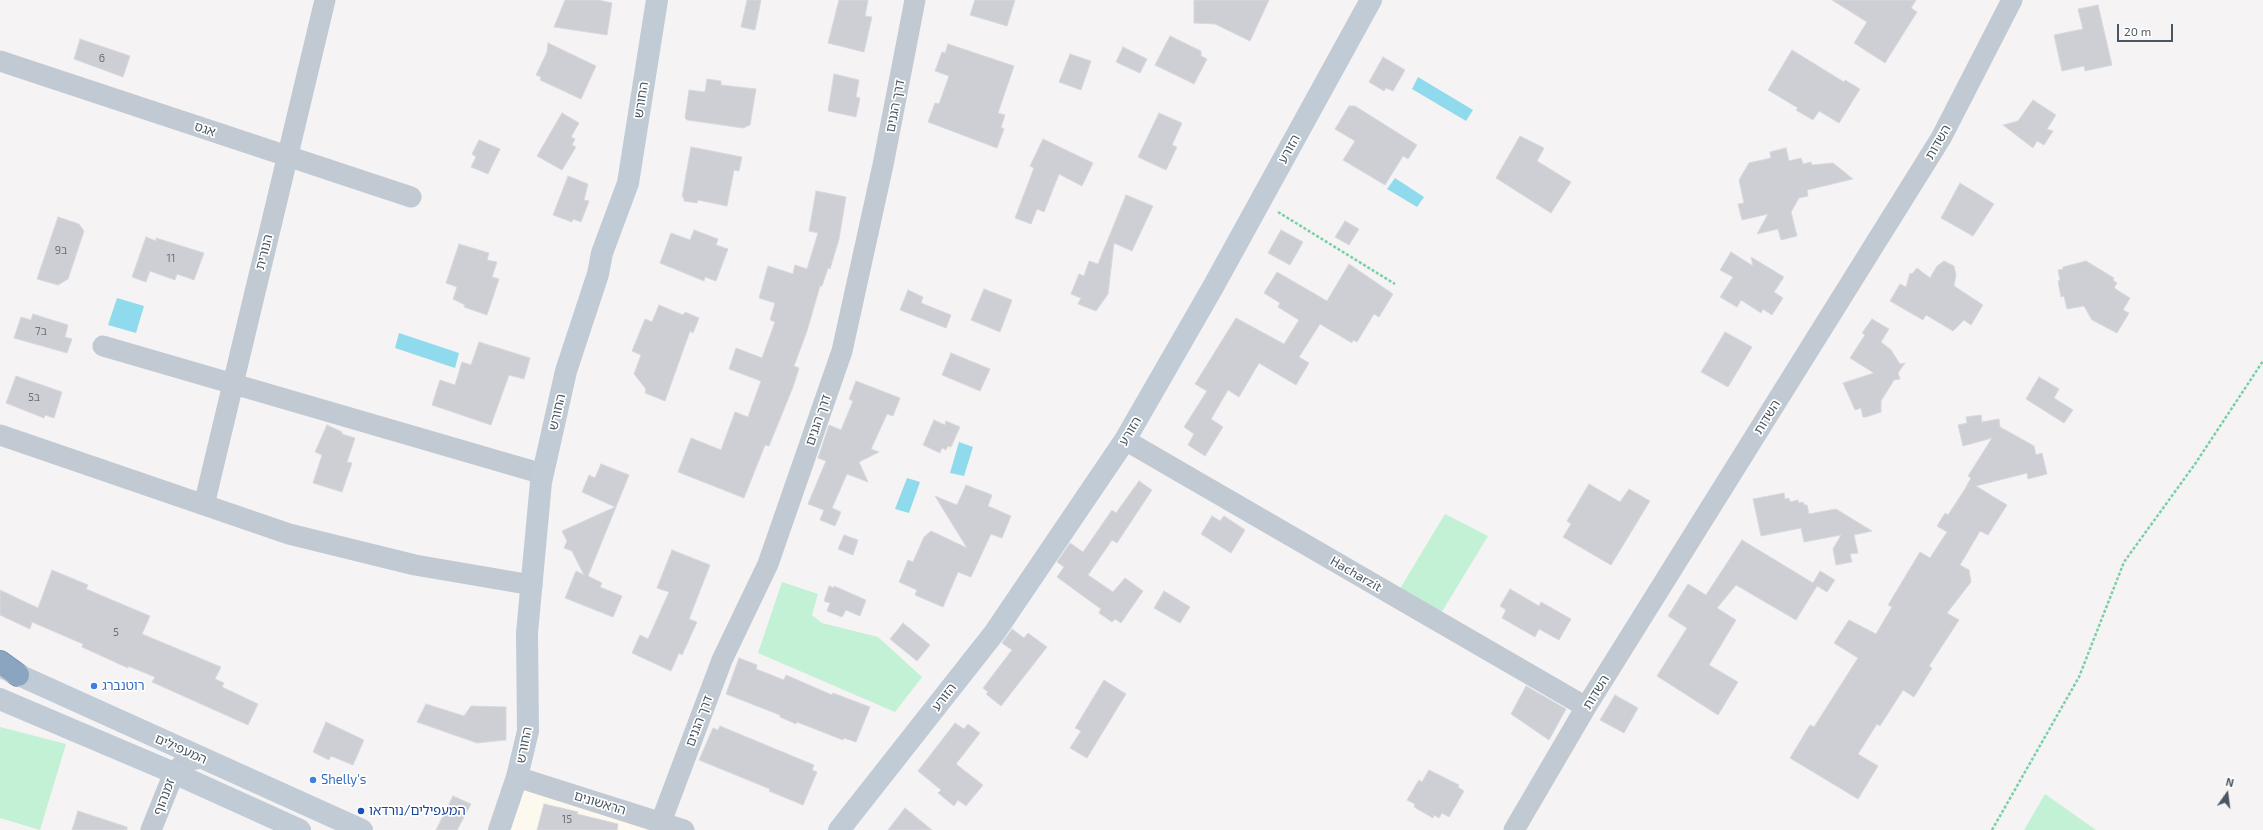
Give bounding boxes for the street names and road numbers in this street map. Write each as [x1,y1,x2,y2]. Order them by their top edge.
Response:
street label: דרך הגנים [882,78,908,134]
street label: החורש [630,81,652,119]
street label: אגס [192,118,218,140]
street label: השדות [1922,122,1954,162]
street label: הזורע [1275,132,1303,166]
street label: הנורית [252,233,276,271]
street label: החורש [545,392,569,432]
street label: דרך הגנים [802,392,834,448]
street label: השדות [1750,397,1784,437]
street label: הזורע [1115,414,1145,448]
street label: Hacharzit [1327,553,1385,595]
street label: השדות [1579,672,1613,712]
street label: הזורע [928,680,960,714]
street label: דרך הגנים [682,693,716,749]
street label: החורש [513,725,535,765]
street label: המעפילים [153,731,209,767]
street label: זמנהוף [150,777,178,817]
street label: הראשונים [572,788,628,818]

